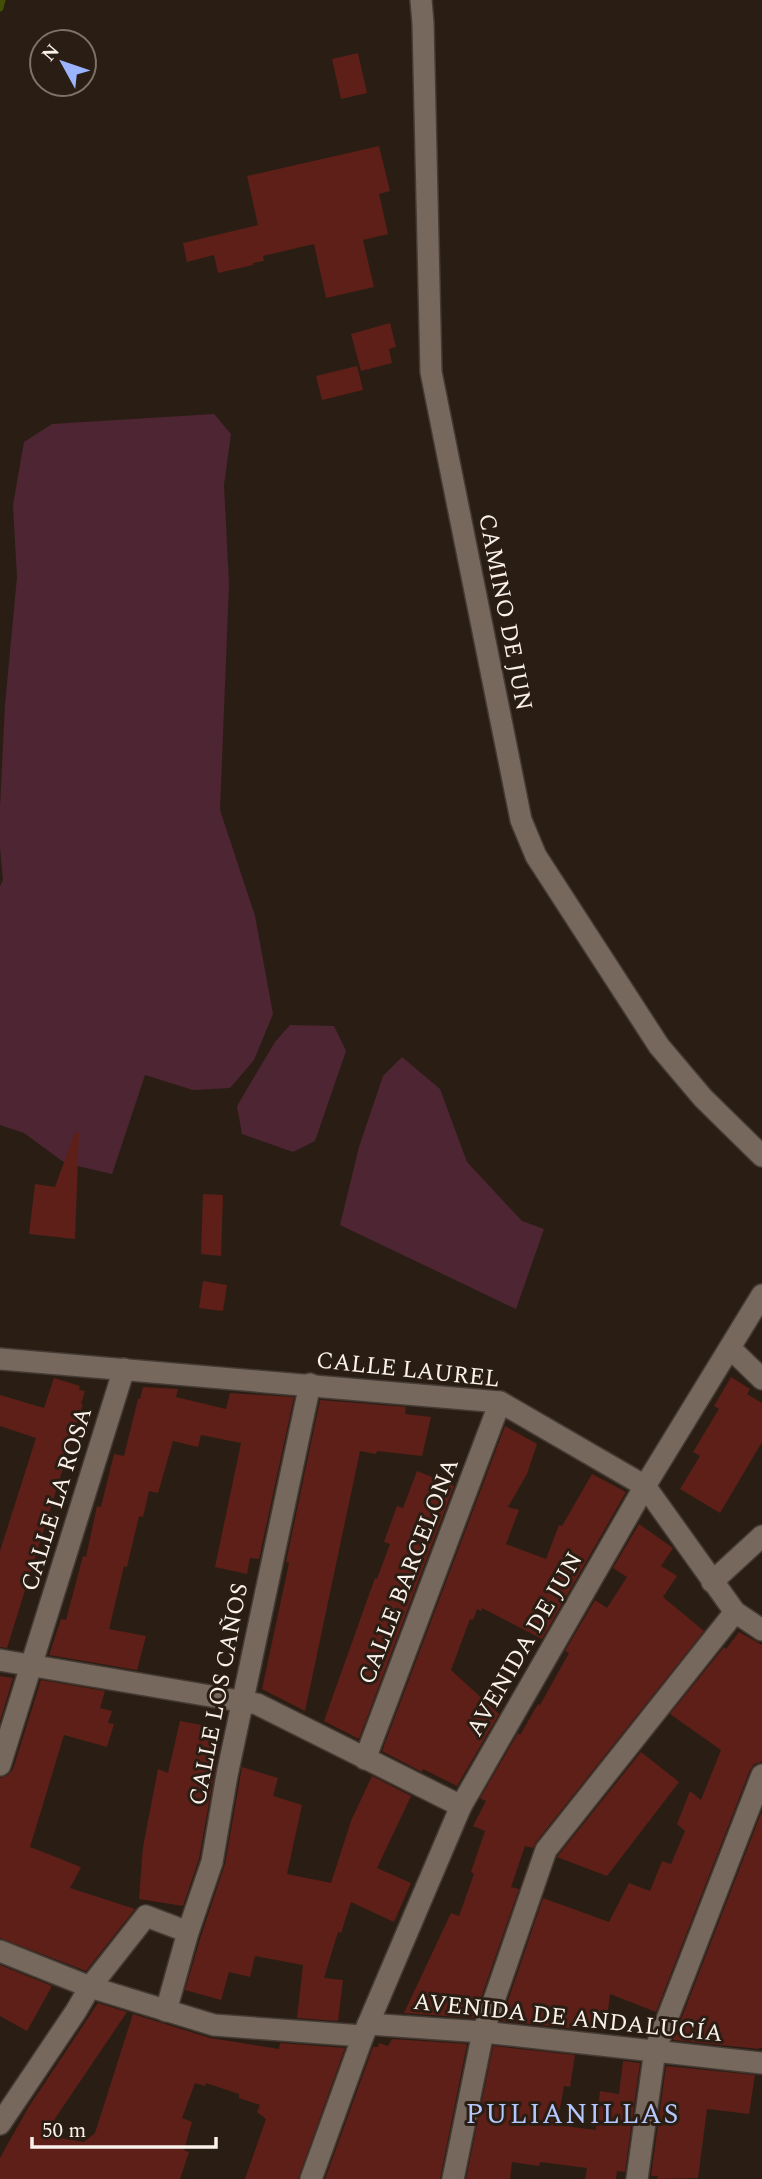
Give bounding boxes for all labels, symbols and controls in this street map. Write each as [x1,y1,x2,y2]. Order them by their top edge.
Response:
north arrow [28,28,98,98]
text: N [35,38,67,68]
street label: CAMINO DE JUN [468,511,542,714]
street label: CALLE LAUREL [314,1342,501,1398]
street label: CALLE LA ROSA [12,1403,102,1596]
street label: CALLE BARCELONA [349,1453,469,1690]
street label: AVENIDA DE JUN [457,1545,592,1744]
street label: CALLE LOS CAÑOS [180,1580,258,1809]
street label: AVENIDA DE ANDALUCÍA [411,1984,724,2052]
district label: PULIANILLAS [465,2093,681,2136]
scale bar [32,2106,215,2150]
text: 50 m [42,2115,86,2147]

